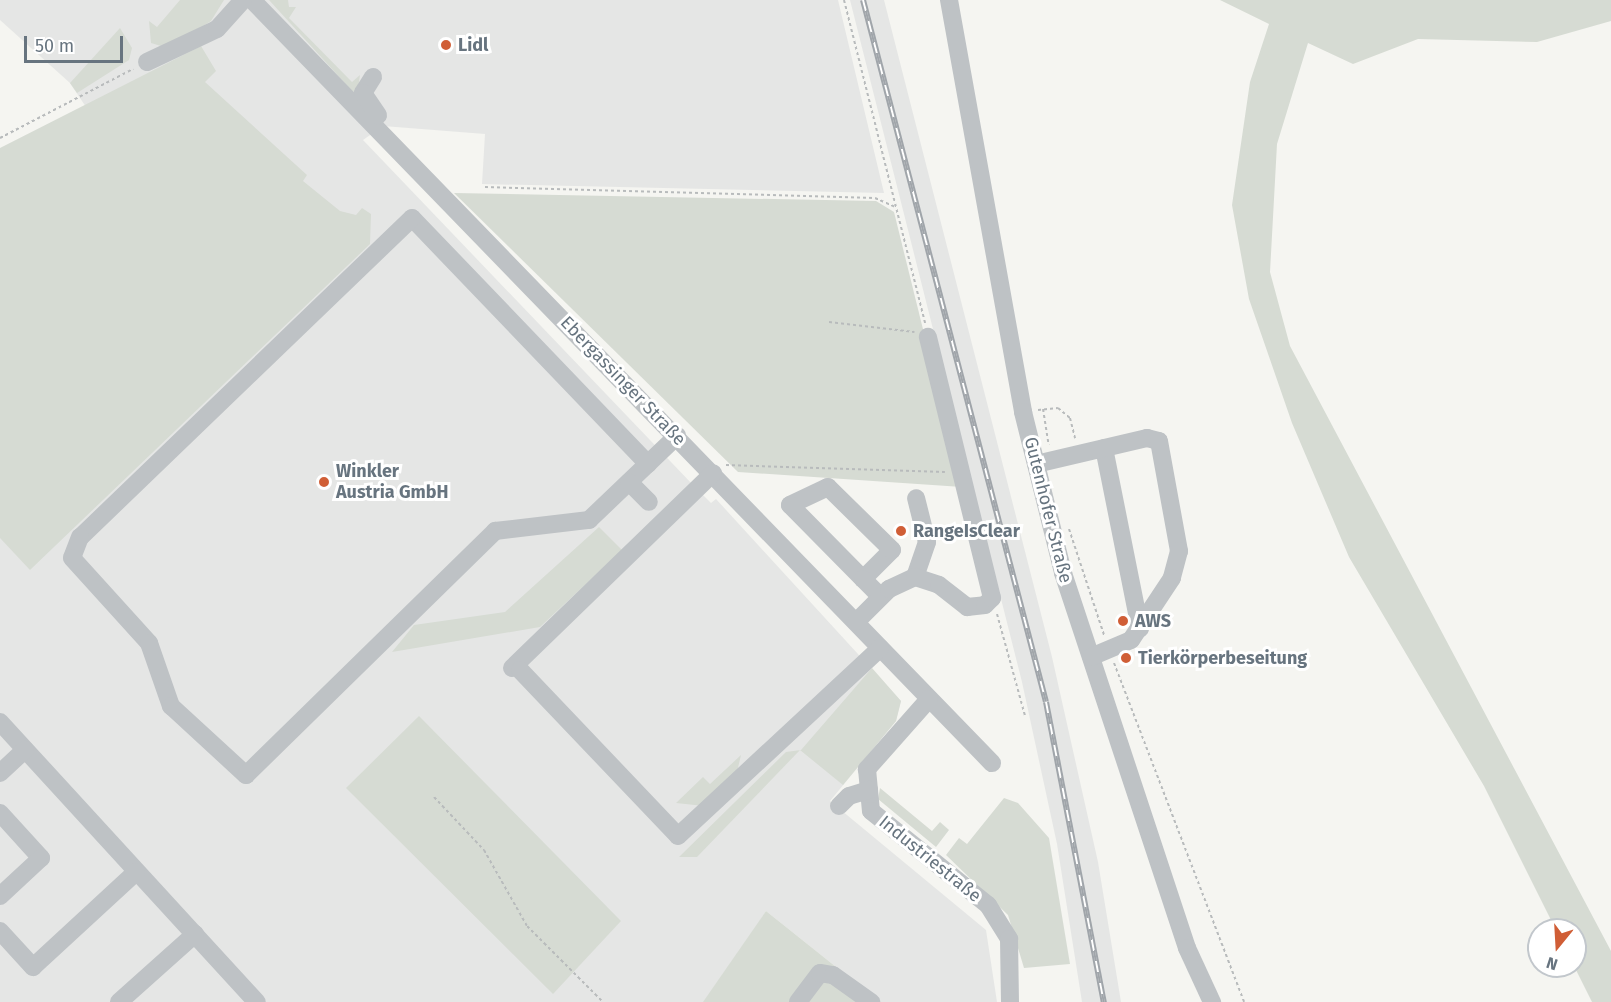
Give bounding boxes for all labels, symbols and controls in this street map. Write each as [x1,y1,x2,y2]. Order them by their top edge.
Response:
scale bar [27,24,126,62]
place label: Lidl [458,34,488,56]
text: 50 m [35,35,74,57]
marker: Lidl [439,38,453,52]
street label: Ebergassinger Straße [556,312,690,450]
street label: Gutenhofer Straße [1019,435,1077,585]
place label: Winkler Austria GmbH [336,461,449,504]
marker: Winkler Austria GmbH [317,475,331,489]
place label: RangeIsClear [913,520,1020,542]
marker: RangeIsClear [894,524,908,538]
place label: AWS [1135,610,1171,632]
marker: AWS [1116,614,1130,628]
place label: Tierkörperbeseitung [1138,647,1307,669]
marker: Tierkörperbeseitung [1119,651,1133,665]
street label: Industriestraße [875,811,985,907]
north arrow [1527,918,1587,978]
text: N [1544,953,1560,974]

